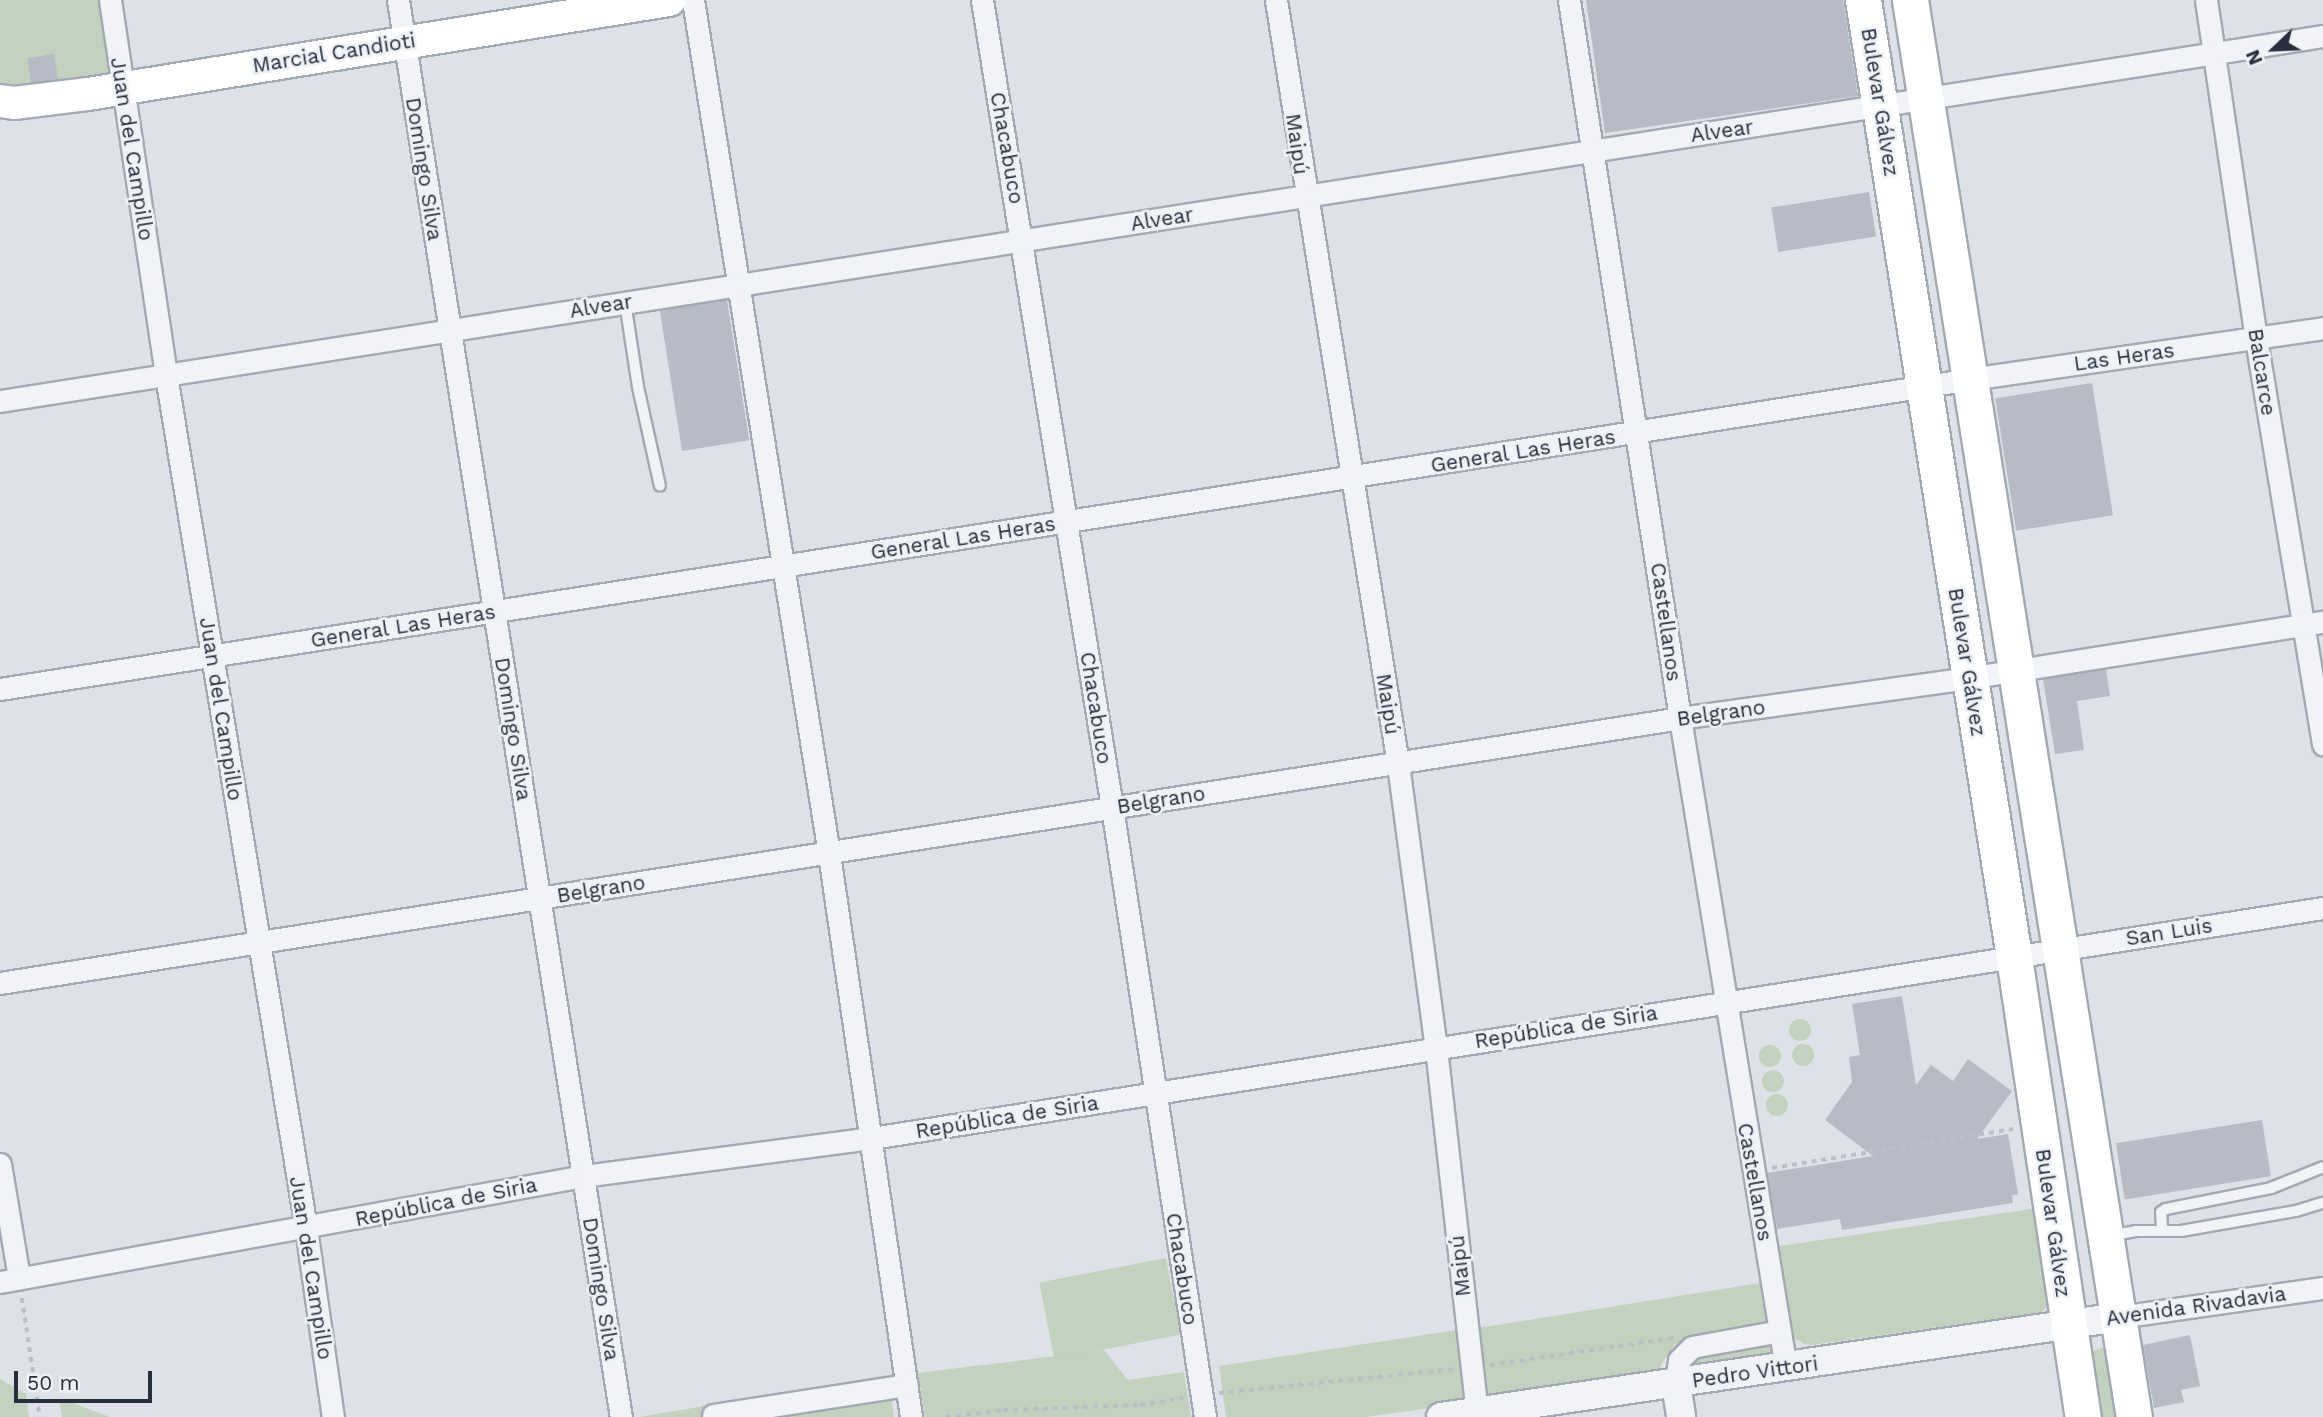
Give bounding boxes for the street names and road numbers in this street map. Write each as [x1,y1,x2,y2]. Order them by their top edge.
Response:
street label: Bulevar Gálvez [1856,26,1904,178]
street label: Marcial Candioti [250,28,418,78]
street label: Juan del Campillo [105,55,159,243]
street label: Chacabuco [985,90,1029,206]
street label: Domingo Silva [400,96,448,242]
street label: Maipú [1280,112,1314,176]
street label: Alvear [1689,114,1755,148]
street label: Alvear [1129,202,1195,236]
street label: Alvear [568,289,634,323]
street label: Balcarce [2243,327,2281,417]
street label: Las Heras [2072,337,2176,377]
street label: General Las Heras [1428,424,1618,478]
street label: General Las Heras [868,511,1058,565]
street label: Castellanos [1645,561,1687,683]
street label: Bulevar Gálvez [1943,586,1991,738]
street label: General Las Heras [308,599,498,653]
street label: Juan del Campillo [194,615,248,803]
street label: Chacabuco [1075,650,1117,766]
street label: Domingo Silva [489,656,537,802]
street label: Maipú [1371,672,1405,736]
street label: Belgrano [1675,694,1767,732]
street label: Belgrano [1115,781,1207,819]
street label: Belgrano [555,870,647,908]
street label: San Luis [2124,913,2214,951]
street label: República de Siria [1473,1000,1659,1054]
street label: República de Siria [914,1090,1100,1144]
street label: Castellanos [1732,1121,1778,1243]
street label: Bulevar Gálvez [2030,1147,2076,1299]
street label: República de Siria [353,1172,539,1232]
street label: Juan del Campillo [284,1174,338,1362]
street label: Chacabuco [1161,1211,1203,1327]
street label: Domingo Silva [577,1216,625,1362]
street label: Maipú [1444,1234,1476,1298]
street label: Avenida Rivadavia [2104,1281,2288,1331]
street label: Pedro Vittori [1690,1351,1820,1393]

